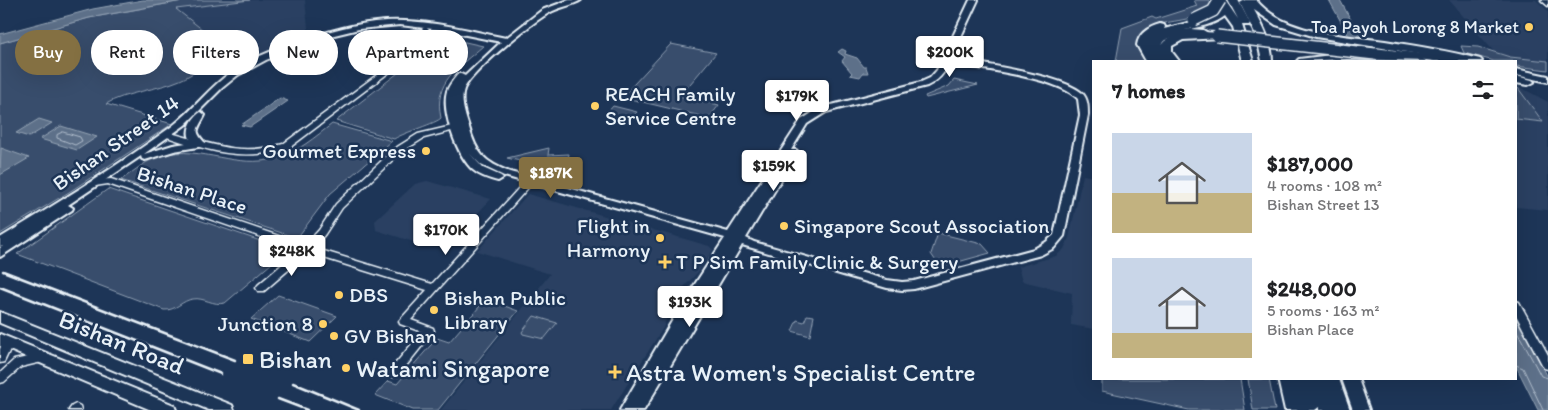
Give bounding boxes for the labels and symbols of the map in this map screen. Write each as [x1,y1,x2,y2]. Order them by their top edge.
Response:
place label: Toa Payoh Lorong 8 Market [1311,16,1519,38]
marker: Toa Payoh Lorong 8 Market [1523,21,1535,33]
pin: $200K [915,36,985,78]
pin: $179K [762,80,832,122]
place label: REACH Family Service Centre [605,81,737,130]
street label: Bishan Street 14 [48,89,184,195]
marker: REACH Family Service Centre [589,100,601,112]
place label: Gourmet Express [262,138,416,163]
marker: Gourmet Express [420,145,432,157]
pin: $159K [739,150,809,192]
pin: $187K [516,156,586,199]
street label: Bishan Place [134,160,250,219]
place label: Flight in Harmony [567,213,650,262]
place label: Singapore Scout Association [794,213,1049,238]
pin: $170K [411,214,481,256]
marker: Singapore Scout Association [778,220,790,232]
marker: Flight in Harmony [654,232,666,244]
pin: $248K [257,234,327,277]
place label: T P Sim Family Clinic & Surgery [676,249,958,274]
marker: T P Sim Family Clinic & Surgery [658,255,672,269]
place label: DBS [349,282,388,307]
place label: Bishan Public Library [444,285,566,334]
pin: $193K [655,286,725,328]
marker: DBS [333,289,345,301]
street label: Bishan Road [55,303,190,381]
marker: Bishan Public Library [428,304,440,316]
place label: Junction 8 [218,311,313,336]
marker: Junction 8 [317,318,329,330]
place label: GV Bishan [344,323,437,348]
marker: GV Bishan [328,330,340,342]
place label: Bishan [259,344,332,374]
marker: Bishan [241,352,255,366]
place label: Watami Singapore [356,353,550,383]
place label: Astra Women's Specialist Centre [626,357,976,387]
marker: Watami Singapore [340,362,352,374]
marker: Astra Women's Specialist Centre [608,365,622,379]

